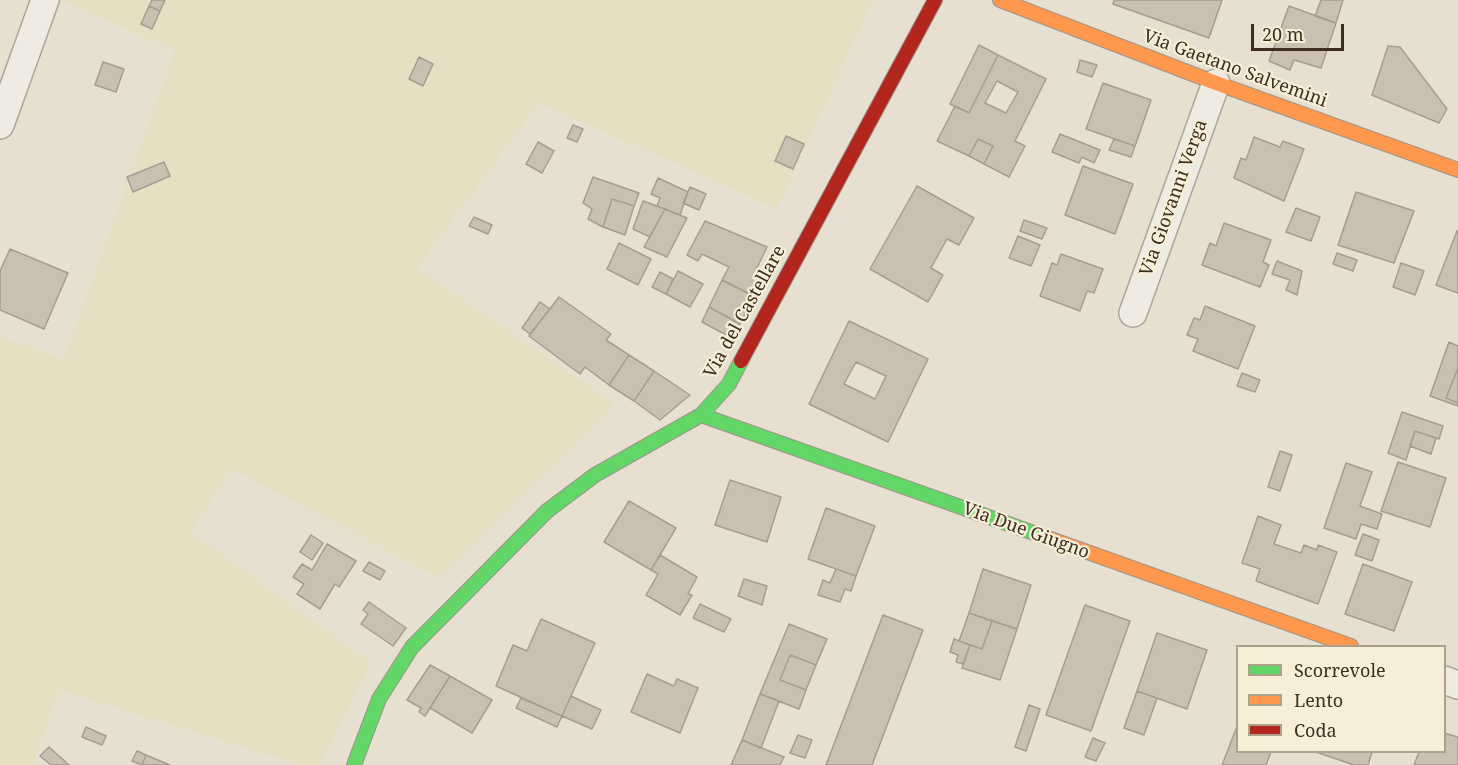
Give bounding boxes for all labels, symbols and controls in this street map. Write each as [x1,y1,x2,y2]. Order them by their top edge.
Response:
scale bar [1254,12,1347,50]
text: 20 m [1262,22,1304,46]
street label: Via Gaetano Salvemini [1140,26,1330,112]
street label: Via Giovanni Verga [1136,117,1212,279]
street label: Via del Castellare [700,242,790,382]
street label: Via Due Giugno [960,498,1092,564]
legend [1236,645,1446,753]
text: Scorrevole [1294,658,1386,682]
text: Lento [1294,688,1343,712]
text: Coda [1294,718,1337,742]

